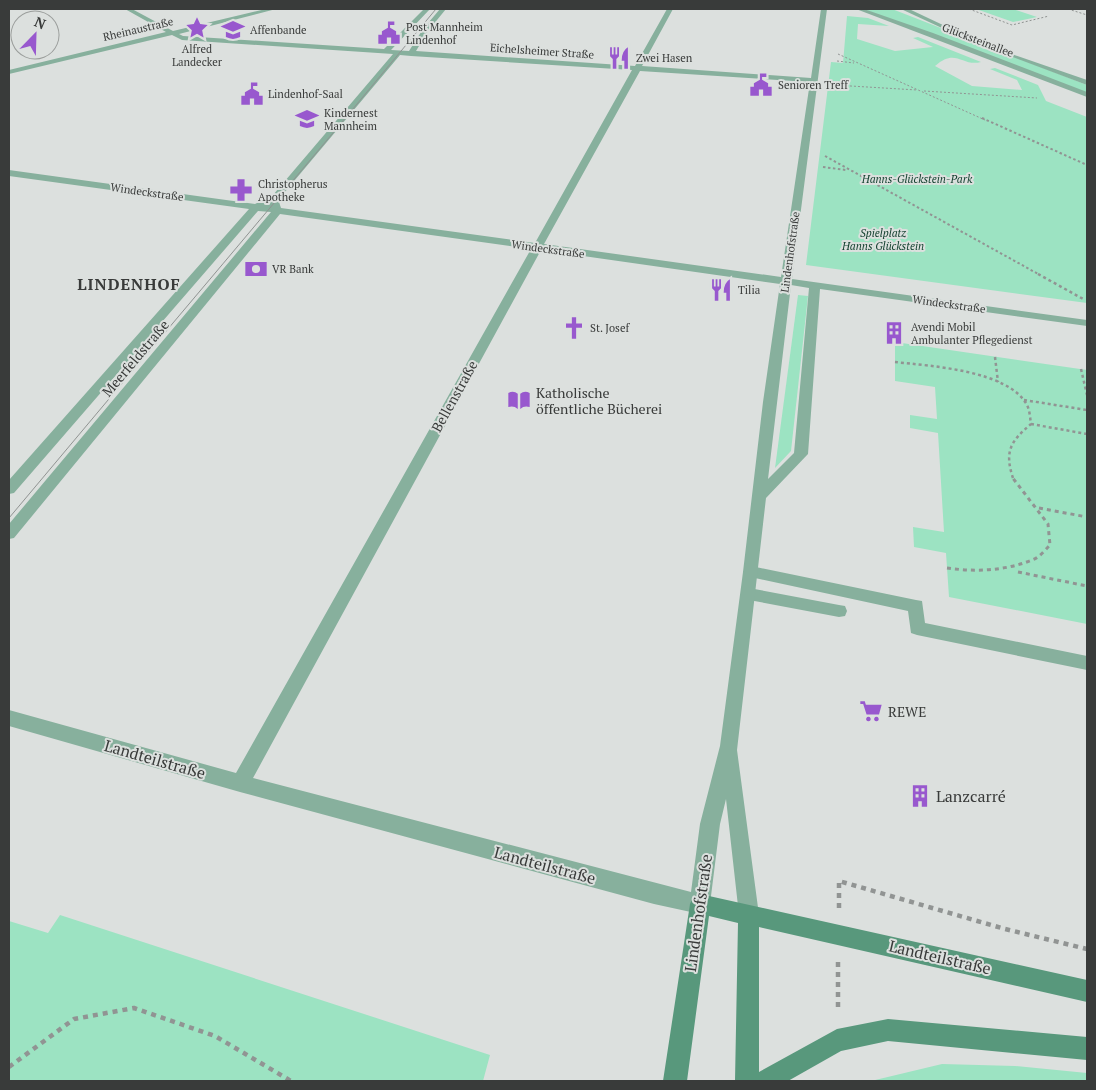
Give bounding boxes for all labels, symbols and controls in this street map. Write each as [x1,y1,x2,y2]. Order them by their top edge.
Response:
north arrow [10,10,60,60]
text: N [32,12,49,34]
street label: Rheinaustraße [101,14,175,44]
place icon: Alfred Landecker [184,15,210,41]
school or university icon: Affenbande [220,17,246,43]
public building icon: Post Mannheim Lindenhof [376,20,402,46]
place label: Post Mannheim Lindenhof [406,20,483,47]
street label: Glücksteinallee [940,20,1016,60]
place label: Affenbande [250,23,307,37]
street label: Eichelsheimer Straße [489,40,595,62]
place label: Alfred Landecker [172,42,223,69]
restaurant icon: Zwei Hasen [606,45,632,71]
place label: Zwei Hasen [636,51,693,65]
public building icon: Senioren Treff [748,72,774,98]
place label: Senioren Treff [778,78,849,92]
public building icon: Lindenhof-Saal [239,81,265,107]
place label: Lindenhof-Saal [268,87,343,101]
school or university icon: Kindernest Mannheim [294,106,320,132]
place label: Kindernest Mannheim [324,106,378,133]
park label: Hanns-Glückstein-Park [861,172,973,186]
pharmacy icon: Christopherus Apotheke [228,177,254,203]
place label: Christopherus Apotheke [258,177,328,204]
street label: Windeckstraße [110,180,185,204]
street label: Lindenhofstraße [777,210,803,293]
park label: Spielplatz Hanns Glückstein [841,226,924,253]
street label: Windeckstraße [511,237,586,261]
bank icon: VR Bank [243,256,269,282]
place label: VR Bank [272,262,314,276]
district label: LINDENHOF [77,273,181,295]
restaurant icon: Tilia [708,277,734,303]
place label: Tilia [738,283,761,297]
street label: Windeckstraße [912,292,987,316]
church icon: St. Josef [561,315,587,341]
street label: Meerfeldstraße [97,316,173,400]
building icon: Avendi Mobil Ambulanter Pflegedienst [881,320,907,346]
place label: Avendi Mobil Ambulanter Pflegedienst [911,320,1033,347]
place label: St. Josef [590,321,630,335]
street label: Bellenstraße [427,357,481,435]
place label: Katholische öffentliche Bücherei [536,383,662,418]
library icon: Katholische öffentliche Bücherei [506,387,532,413]
supermarket icon: REWE [858,698,884,724]
place label: REWE [888,702,926,721]
street label: Landteilstraße [102,734,208,784]
building icon: Lanzcarré [907,783,933,809]
place label: Lanzcarré [936,785,1006,807]
street label: Landteilstraße [492,841,598,889]
street label: Lindenhofstraße [679,853,717,973]
street label: Landteilstraße [887,935,993,979]

